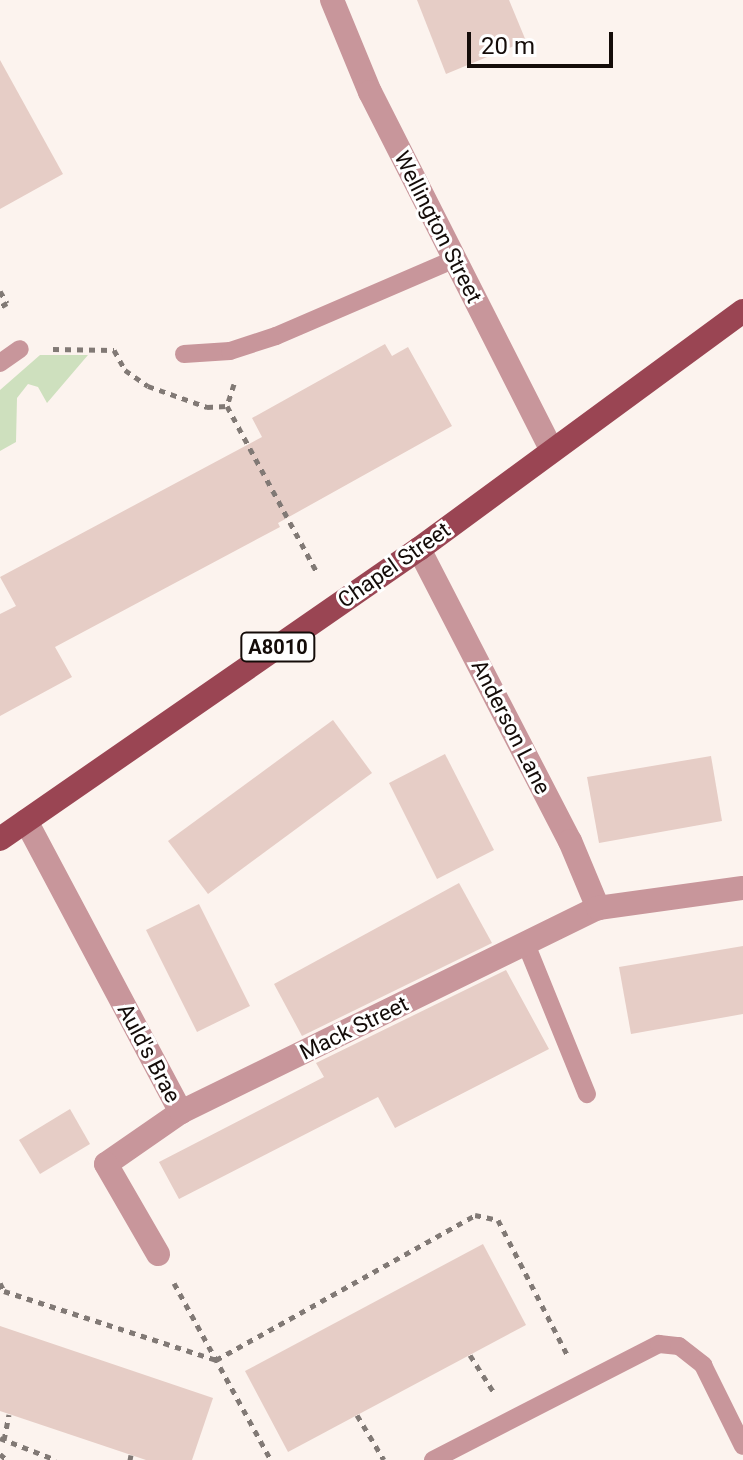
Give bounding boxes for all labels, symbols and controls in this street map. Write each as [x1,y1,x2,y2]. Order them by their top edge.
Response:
scale bar [471,16,617,66]
text: 20 m [481,32,535,60]
street label: Wellington Street [388,147,488,307]
street label: Chapel Street [333,517,455,613]
road number: A8010 [240,631,316,663]
street label: Anderson Lane [466,655,556,799]
street label: Mack Street [295,990,413,1066]
street label: Auld's Brae [112,999,186,1107]

